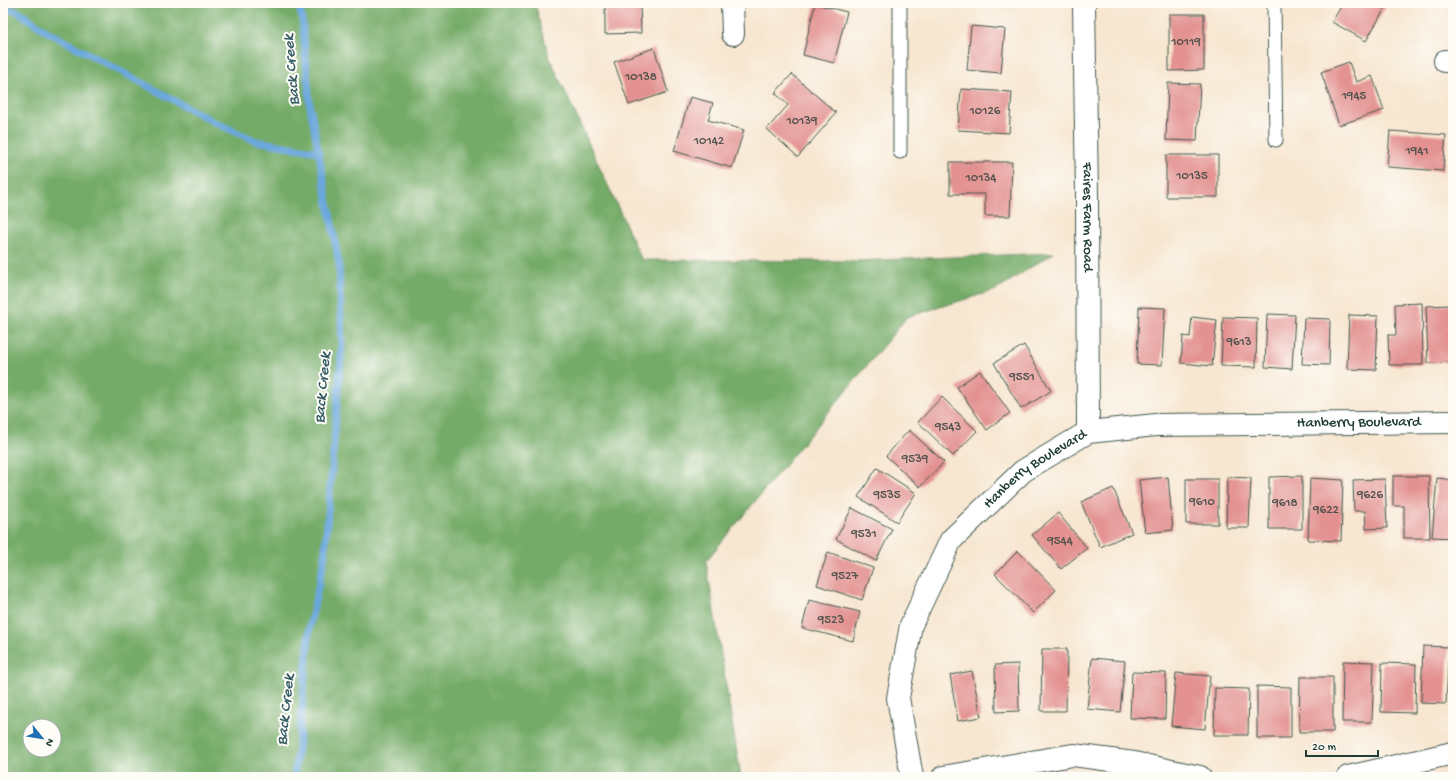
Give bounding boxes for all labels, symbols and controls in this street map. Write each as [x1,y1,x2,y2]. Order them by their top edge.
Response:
water label: Back Creek [280,32,306,106]
house number: 10119 [1170,35,1201,50]
house number: 10138 [624,70,657,85]
house number: 1945 [1341,89,1367,104]
house number: 10126 [969,104,1001,119]
house number: 10139 [785,114,818,129]
house number: 10142 [693,134,725,149]
house number: 1941 [1404,144,1429,159]
street label: Faires Farm Road [1077,161,1096,273]
house number: 10135 [1175,169,1208,184]
house number: 10134 [965,171,996,186]
house number: 9613 [1225,335,1252,350]
water label: Back Creek [311,350,337,424]
house number: 9551 [1008,370,1035,385]
street label: Hanberry Boulevard [1297,413,1422,433]
house number: 9543 [934,420,961,435]
street label: Hanberry Boulevard [980,425,1091,513]
house number: 9539 [901,452,929,467]
house number: 9535 [873,488,901,503]
house number: 9626 [1356,488,1383,503]
house number: 9610 [1188,495,1215,510]
house number: 9618 [1271,496,1298,511]
house number: 9622 [1312,503,1340,518]
house number: 9531 [850,527,877,542]
house number: 9544 [1046,534,1073,549]
house number: 9527 [831,569,859,584]
house number: 9523 [817,613,844,628]
water label: Back Creek [274,672,300,747]
north arrow [22,718,62,758]
scale bar [1306,732,1378,758]
text: N [42,736,56,748]
text: 20 m [1312,741,1337,755]

